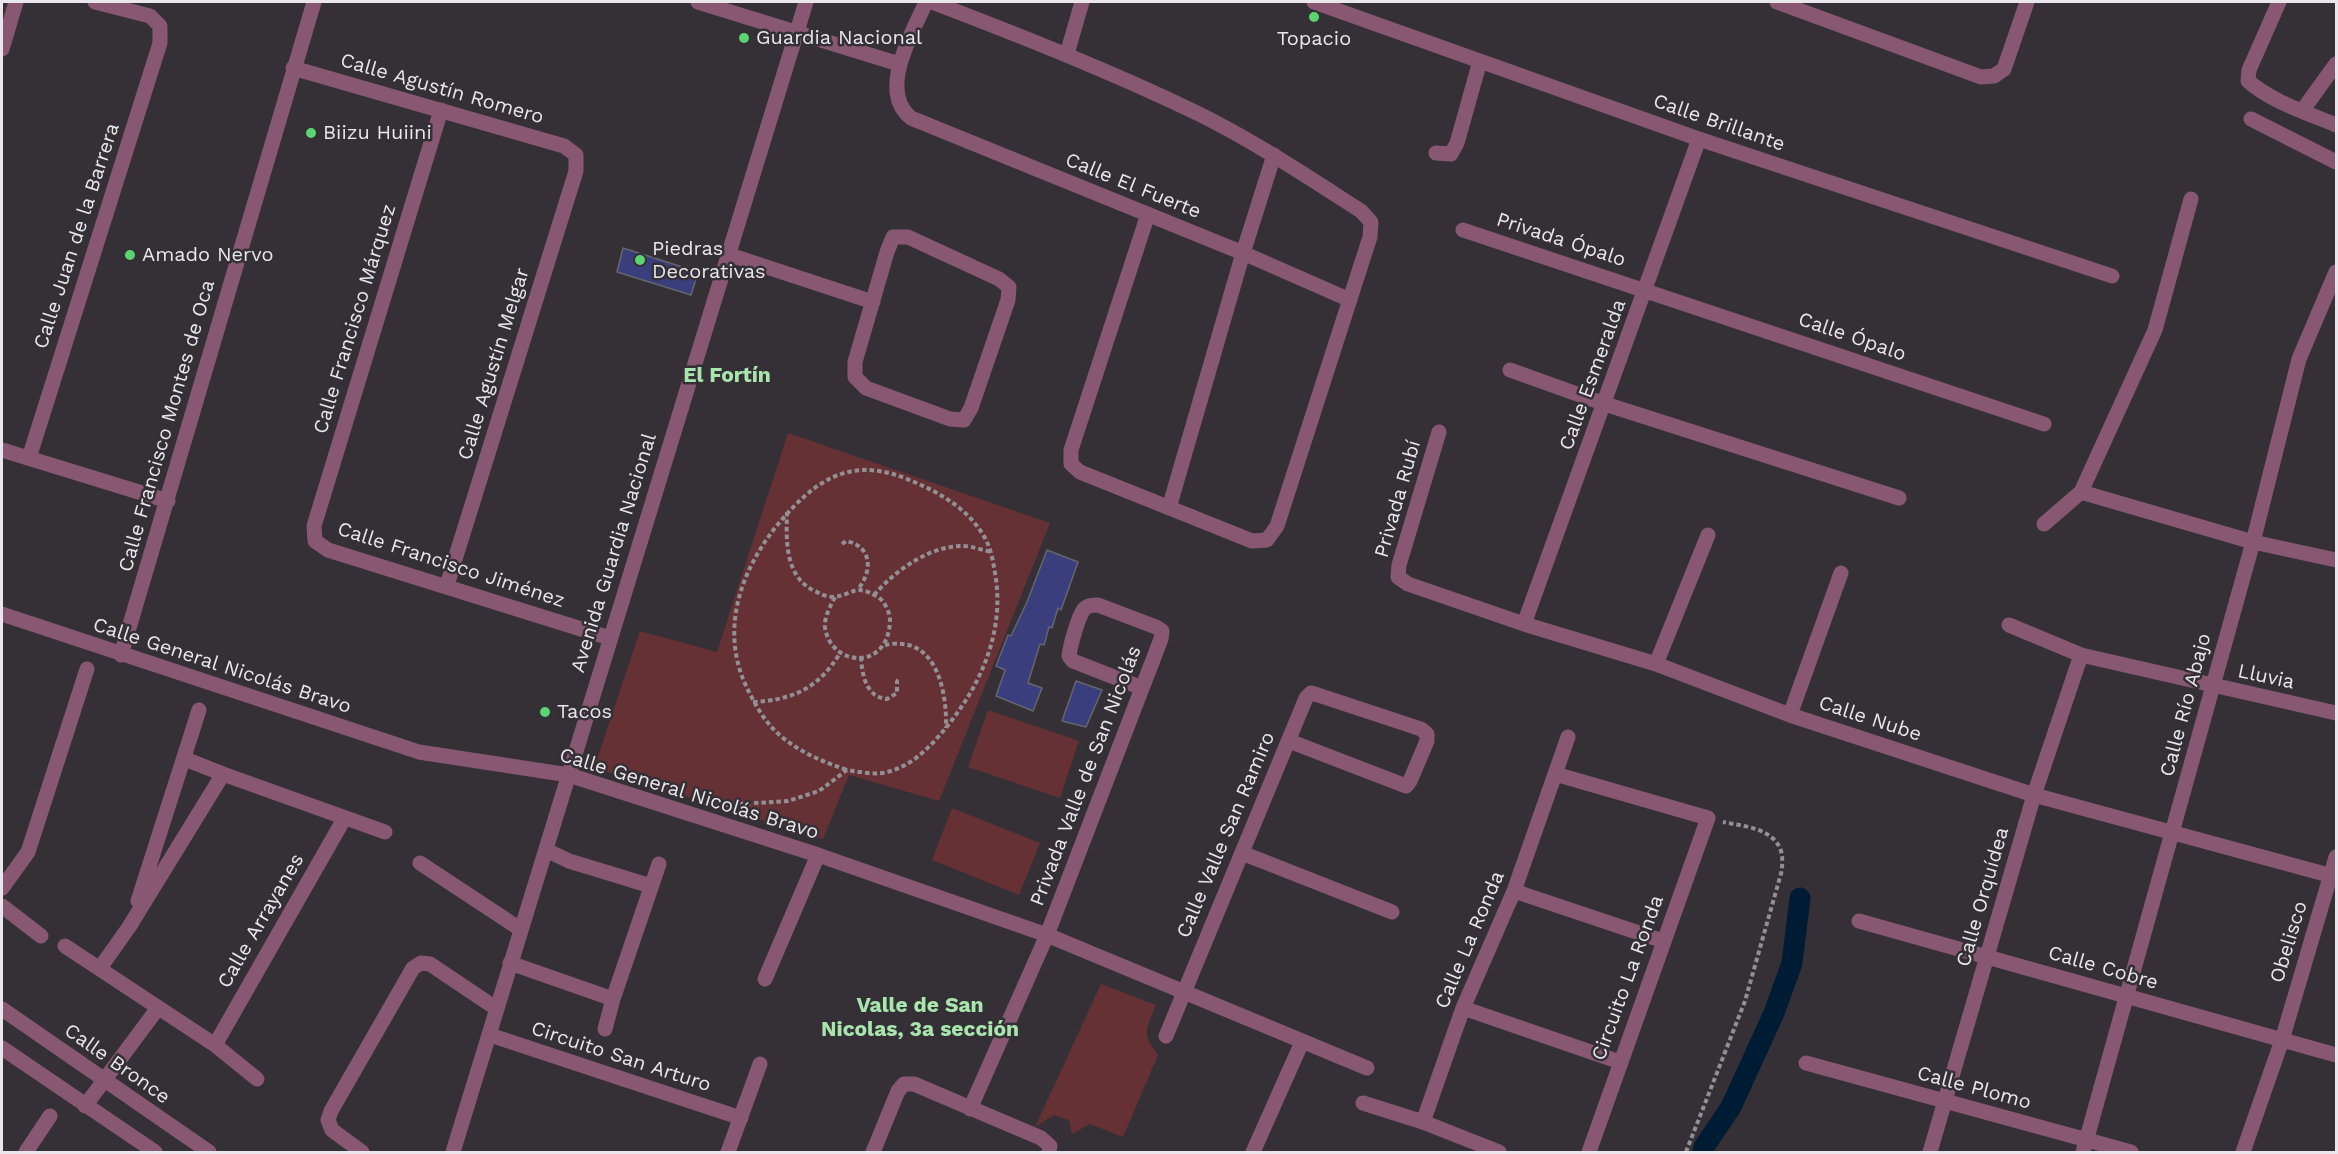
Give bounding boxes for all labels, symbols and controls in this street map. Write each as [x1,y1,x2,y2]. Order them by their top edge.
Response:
marker: Topacio [1307,10,1321,24]
place label: Guardia Nacional [756,26,922,50]
place label: Topacio [1277,27,1351,51]
marker: Guardia Nacional [737,31,751,45]
street label: Calle Agustín Romero [337,48,547,130]
street label: Calle Brillante [1650,89,1788,157]
street label: Calle Juan de la Barrera [29,120,125,352]
place label: Biizu Huiini [323,121,432,145]
marker: Biizu Huiini [304,126,318,140]
street label: Calle El Fuerte [1062,148,1204,224]
street label: Calle Francisco Márquez [309,201,401,437]
street label: Privada Ópalo [1493,208,1629,272]
place label: Piedras Decorativas [652,237,766,284]
place label: Amado Nervo [142,243,274,267]
marker: Amado Nervo [123,248,137,262]
marker: Piedras Decorativas [633,253,647,267]
street label: Calle Agustín Melgar [453,265,535,463]
street label: Calle Francisco Montes de Oca [114,277,220,575]
street label: Calle Esmeralda [1555,296,1631,454]
street label: Calle Ópalo [1795,307,1909,367]
district label: El Fortín [683,363,771,389]
street label: Avenida Guardia Nacional [566,430,662,676]
street label: Privada Rubí [1370,437,1426,561]
street label: Calle Francisco Jiménez [334,517,568,613]
street label: Calle General Nicolás Bravo [90,613,354,719]
street label: Calle Río Abajo [2155,631,2217,779]
street label: Privada Valle de San Nicolás [1025,643,1147,909]
street label: Lluvia [2235,659,2297,695]
street label: Calle Nube [1816,691,1924,747]
place label: Tacos [557,700,612,724]
marker: Tacos [538,705,552,719]
street label: Calle Valle San Ramiro [1172,728,1280,942]
street label: Calle General Nicolás Bravo [556,743,822,845]
street label: Calle Orquídea [1952,825,2014,969]
street label: Calle Arrayanes [213,849,309,993]
street label: Calle La Ronda [1430,868,1510,1012]
street label: Circuito La Ronda [1587,892,1669,1064]
street label: Obelisco [2265,898,2313,986]
street label: Calle Cobre [2045,941,2161,995]
district label: Valle de San Nicolas, 3a sección [821,993,1019,1043]
street label: Circuito San Arturo [528,1017,714,1097]
street label: Calle Bronce [59,1019,175,1109]
street label: Calle Plomo [1914,1061,2034,1115]

